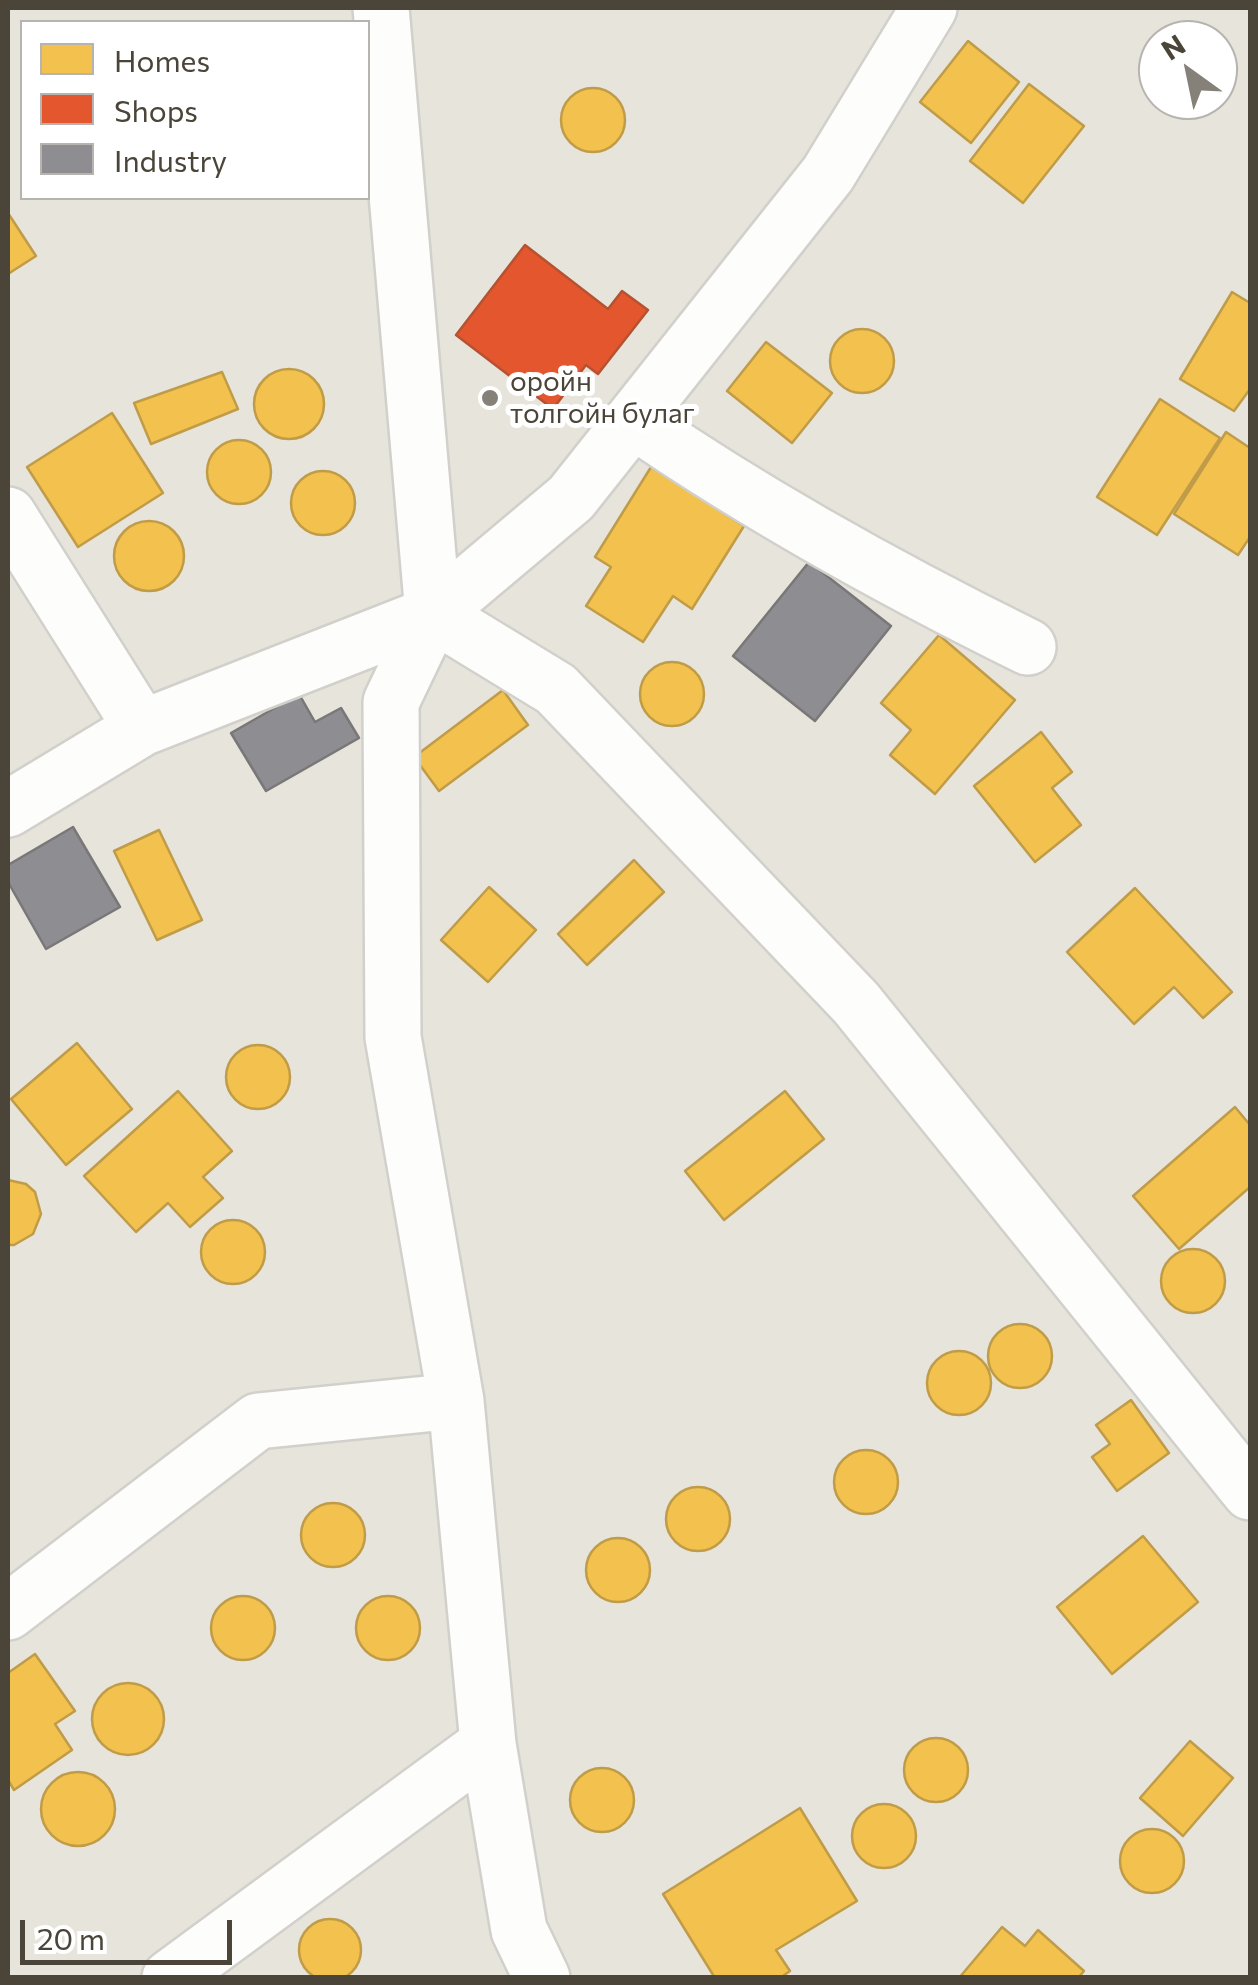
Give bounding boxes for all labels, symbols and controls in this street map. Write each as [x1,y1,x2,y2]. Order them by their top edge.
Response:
legend [20,20,370,200]
north arrow [1138,20,1238,120]
text: N [1155,27,1191,66]
text: Homes [114,41,210,78]
text: Shops [114,91,198,128]
text: Industry [114,141,227,178]
place label: оройн толгойн булаг [510,365,695,431]
marker: оройн толгойн булаг [479,387,501,409]
scale bar [25,1900,238,1962]
text: 20 m [37,1919,105,1956]

